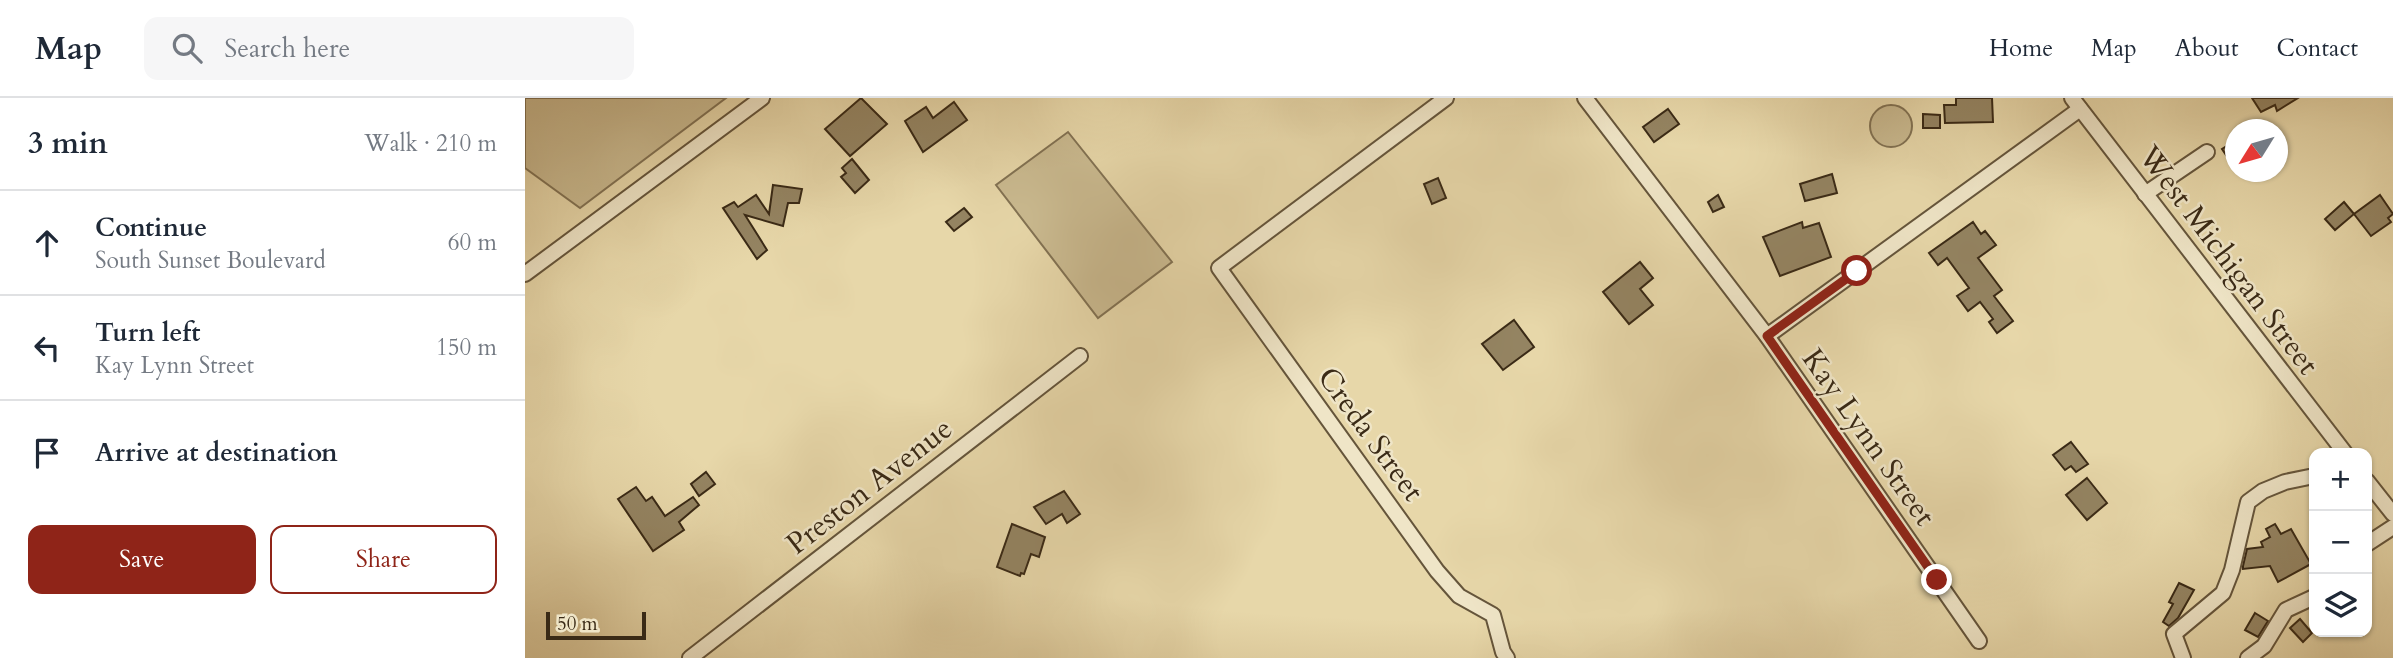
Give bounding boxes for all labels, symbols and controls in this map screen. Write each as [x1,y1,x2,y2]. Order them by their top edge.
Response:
search box [144,17,634,80]
text: Map [35,26,102,71]
icon: search [168,29,206,67]
text: Search here [224,31,350,66]
text: Home [1989,32,2053,65]
text: Map [2091,32,2137,65]
text: About [2175,32,2239,65]
text: Contact [2277,32,2358,65]
north arrow [2225,119,2288,182]
text: 3 min [28,123,108,164]
text: Walk · 210 m [364,128,497,159]
street label: West Michigan Street [2128,137,2329,384]
text: Continue [95,210,207,245]
icon: ahead [28,224,66,262]
text: 60 m [448,227,497,258]
text: South Sunset Boulevard [95,245,326,276]
route start [1841,255,1872,286]
text: Turn left [95,315,200,350]
icon: left [28,329,66,367]
text: 150 m [436,332,497,363]
street label: Kay Lynn Street [1792,341,1945,534]
text: Kay Lynn Street [95,350,254,381]
street label: Creda Street [1308,359,1434,510]
street label: Preston Avenue [778,409,961,564]
icon: arrive [28,434,66,472]
text: Arrive at destination [95,435,338,470]
map controls [2309,448,2372,637]
button: + [2309,448,2372,511]
button: − [2309,511,2372,574]
button: Save [28,525,256,594]
button: Share [270,525,497,594]
route end [1921,564,1952,595]
button: layers [2309,574,2372,637]
scale bar [546,609,646,641]
text: 50 m [557,611,598,637]

